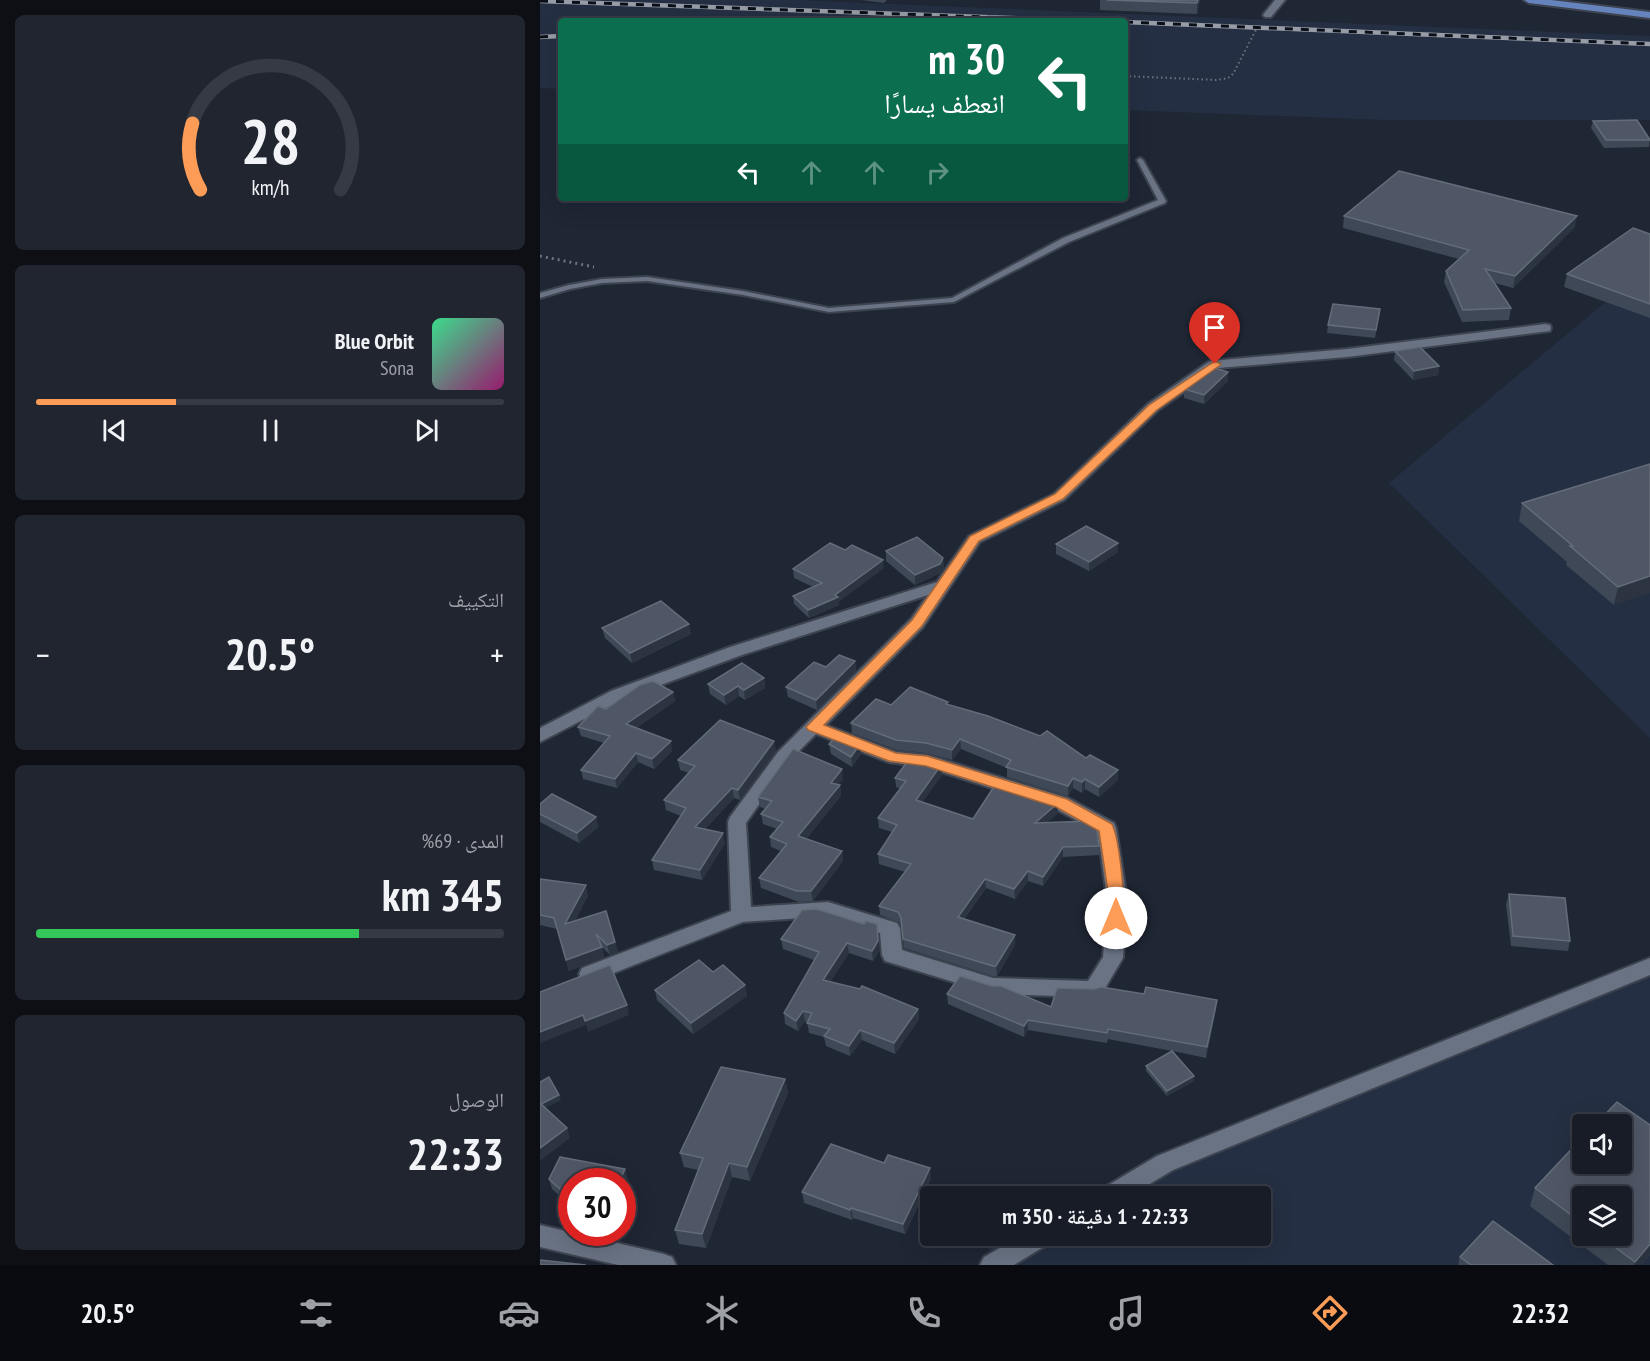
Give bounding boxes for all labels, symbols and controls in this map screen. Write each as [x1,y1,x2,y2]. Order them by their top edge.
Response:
text: 30 m [928,31,1005,86]
icon: left [1026,42,1104,120]
text: انعطف يسارًا [884,86,1005,120]
text: 28 [240,100,300,181]
icon: left [732,156,765,189]
icon: ahead [795,156,828,189]
icon: ahead [858,156,891,189]
icon: right [921,156,954,189]
text: km/h [251,173,289,201]
pin [1189,302,1240,364]
icon: arrive [1198,311,1231,344]
text: Blue Orbit [335,327,414,355]
text: Sona [380,355,414,381]
icon: previous [98,414,131,447]
icon: pause [254,414,287,447]
icon: next [410,414,443,447]
text: التكييف [448,587,504,613]
text: 20.5° [225,624,315,682]
text: − [36,633,50,676]
text: + [490,633,504,676]
text: المدى · 69% [421,828,504,854]
text: 345 km [382,865,504,923]
position arrow [1084,886,1148,950]
text: الوصول [449,1087,504,1113]
map controls [1572,1114,1632,1246]
button: sound [1572,1114,1632,1174]
text: 22:33 [407,1124,504,1182]
speed limit sign: 30 [558,1168,636,1246]
button: layers [1572,1186,1632,1246]
text: 22:33 · 1 دقيقة · 350 m [1002,1202,1189,1230]
icon: filters [295,1292,337,1334]
icon: car [498,1292,540,1334]
icon: climate [701,1292,743,1334]
icon: phone [903,1292,945,1334]
icon: music [1106,1292,1148,1334]
icon: directions [1309,1292,1351,1334]
text: 20.5° [80,1296,135,1330]
text: 22:32 [1511,1296,1570,1330]

